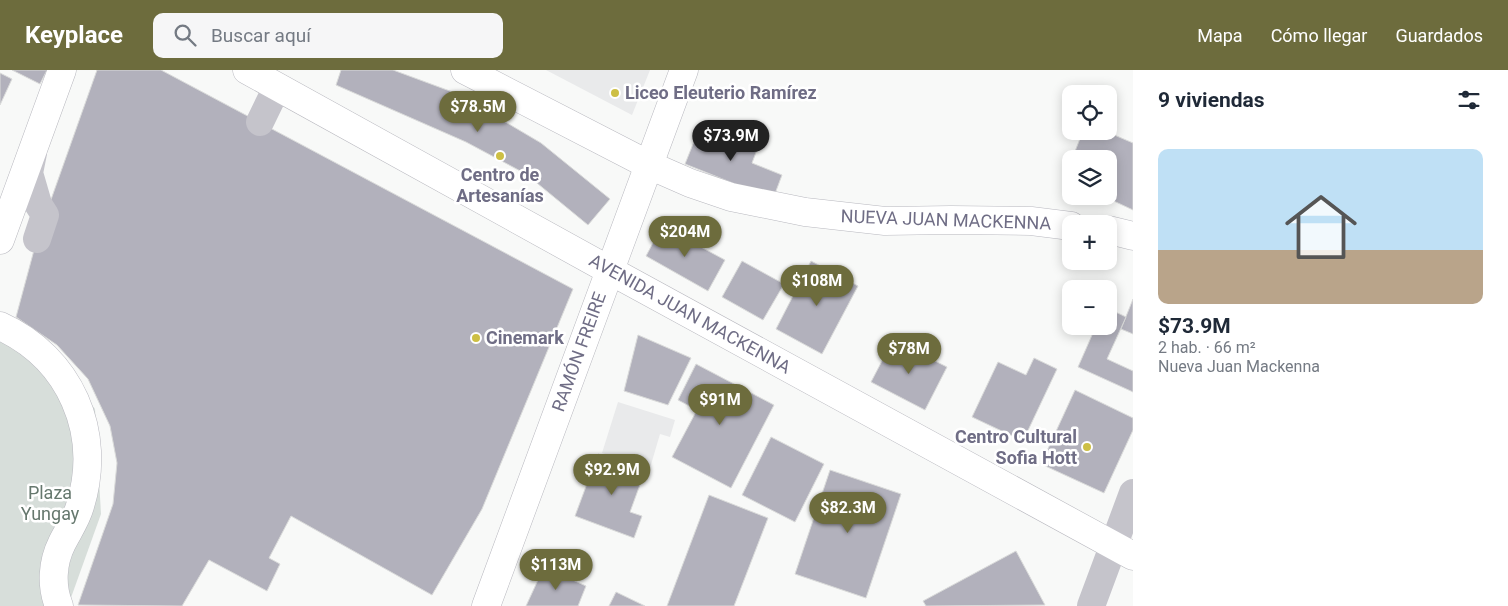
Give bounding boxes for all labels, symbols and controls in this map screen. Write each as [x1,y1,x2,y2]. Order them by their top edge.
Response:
search box [153,13,503,58]
text: Keyplace [25,21,123,49]
icon: search [171,21,199,49]
text: Buscar aquí [211,24,311,47]
text: Mapa [1197,25,1243,46]
text: Cómo llegar [1271,25,1367,46]
text: Guardados [1395,25,1483,46]
place label: Liceo Eleuterio Ramírez [625,82,817,103]
map controls [1062,85,1117,335]
button: locate [1062,85,1117,140]
icon: filters [1455,86,1483,114]
marker: Liceo Eleuterio Ramírez [609,87,621,99]
text: 9 viviendas [1158,88,1265,112]
pin: $78.5M [437,90,519,133]
text: $78.5M [450,97,506,116]
pin: $73.9M [690,119,772,162]
text: $73.9M [703,126,759,145]
marker: Centro de Artesanías [494,150,506,162]
button: layers [1062,150,1117,205]
place label: Centro de Artesanías [456,164,544,206]
icon: home [1276,182,1366,272]
street label: NUEVA JUAN MACKENNA [840,205,1052,234]
button: + [1062,215,1117,270]
pin: $204M [650,216,720,258]
text: $204M [660,222,710,241]
street label: AVENIDA JUAN MACKENNA [586,249,795,378]
pin: $108M [782,264,852,307]
text: $108M [792,271,842,290]
button: − [1062,280,1117,335]
street label: RAMÓN FREIRE [547,289,610,414]
text: $73.9M [1158,314,1231,338]
place label: Cinemark [486,327,564,348]
marker: Cinemark [470,332,482,344]
pin: $78M [879,332,939,375]
text: 2 hab. · 66 m² [1158,338,1256,357]
text: $78M [888,339,930,358]
text: Nueva Juan Mackenna [1158,357,1320,376]
pin: $91M [690,384,750,426]
text: $91M [699,390,741,409]
place label: Centro Cultural Sofia Hott [955,426,1077,468]
marker: Centro Cultural Sofia Hott [1081,441,1093,453]
pin: $92.9M [571,454,653,496]
text: $92.9M [584,460,640,479]
park label: Plaza Yungay [21,482,80,524]
pin: $82.3M [807,492,889,534]
text: $82.3M [820,498,876,517]
pin: $113M [521,548,591,591]
text: $113M [531,555,581,574]

